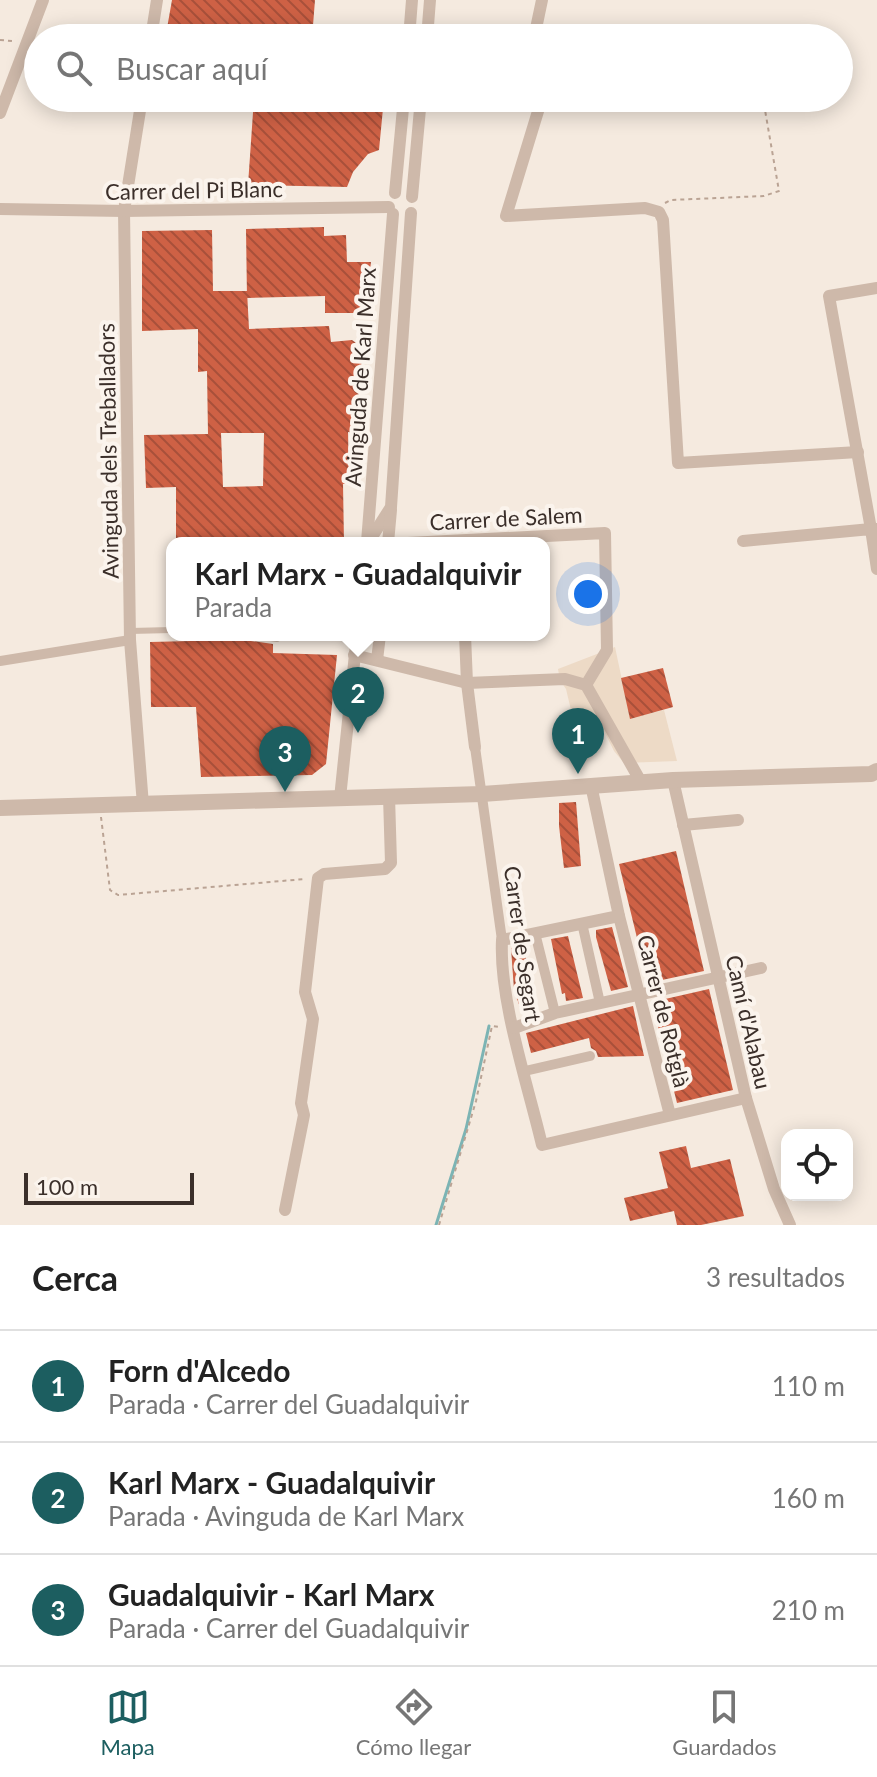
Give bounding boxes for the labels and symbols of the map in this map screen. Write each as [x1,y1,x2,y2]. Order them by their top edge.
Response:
street label: Carrer del Pi Blanc [105,175,283,205]
street label: Avinguda de Karl Marx [339,267,381,487]
street label: Avinguda dels Treballadors [92,323,124,579]
street label: Carrer de Salem [429,501,583,535]
your location [568,574,608,614]
pin: 2 [332,667,384,733]
pin: 1 [552,708,604,774]
pin: 3 [259,726,311,792]
street label: Carrer de Segart [499,864,547,1024]
street label: Carrer de Rotglà [632,932,696,1090]
street label: Camí d'Alabau [720,952,778,1092]
scale bar [24,1169,194,1205]

